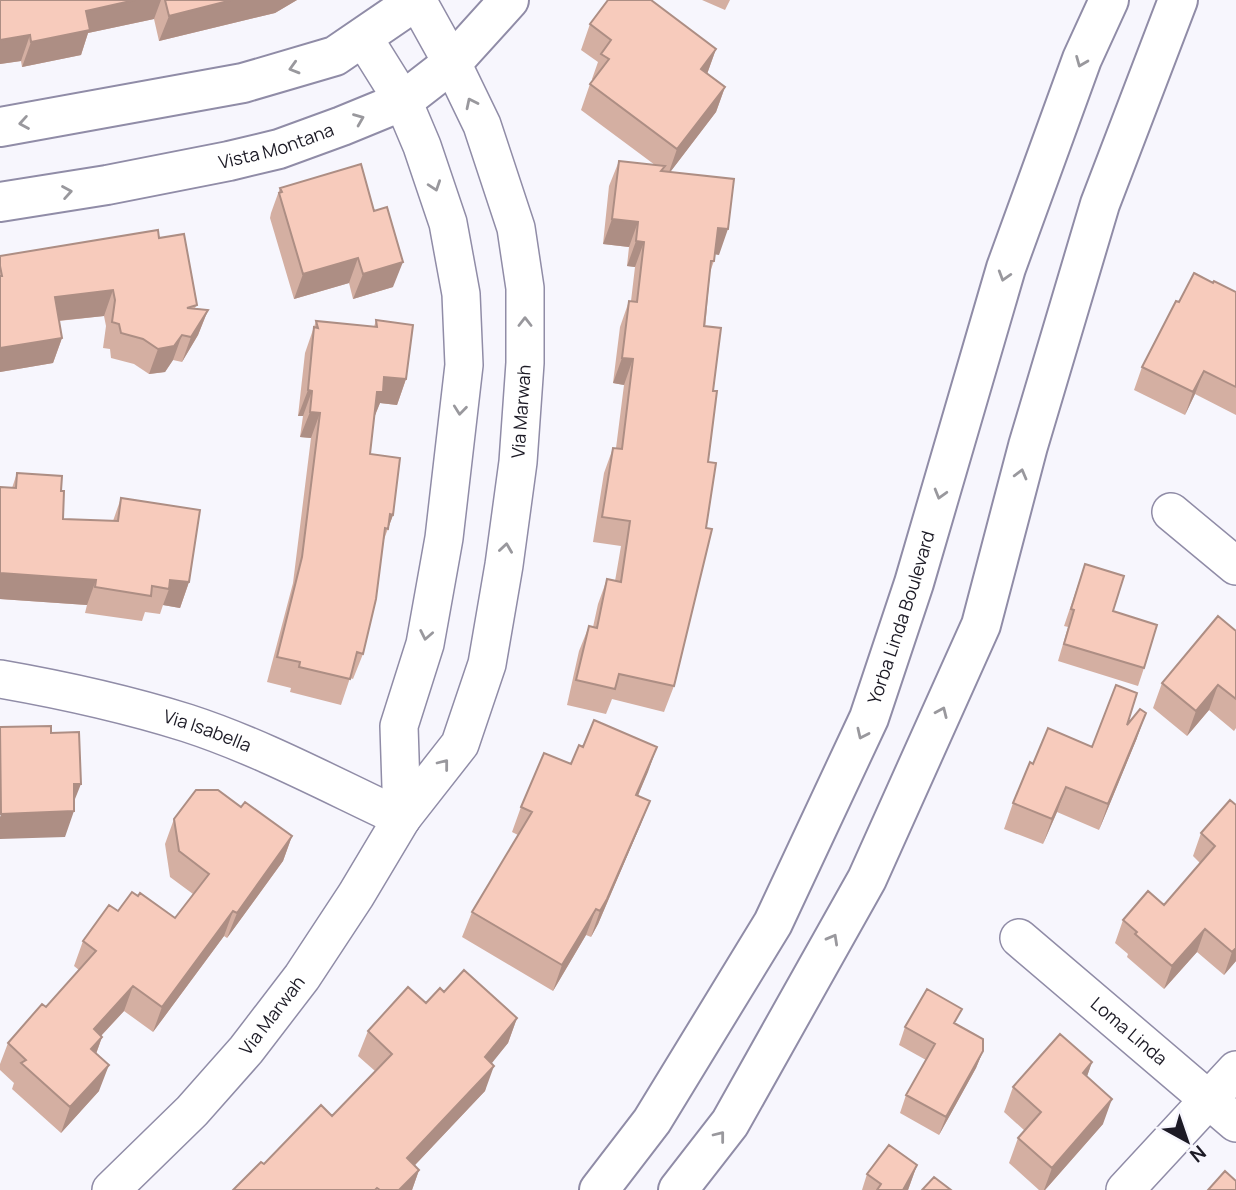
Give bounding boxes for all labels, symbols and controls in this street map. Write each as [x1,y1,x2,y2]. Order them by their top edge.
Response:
one-way arrow [1076,56,1090,68]
one-way arrow [288,60,300,74]
one-way arrow [466,98,480,110]
one-way arrow [352,114,364,128]
one-way arrow [18,115,30,130]
street label: Vista Montana [216,117,337,174]
one-way arrow [427,179,441,192]
one-way arrow [62,185,73,200]
one-way arrow [997,270,1012,282]
one-way arrow [517,316,533,327]
street label: Via Marwah [505,364,536,459]
one-way arrow [452,404,467,416]
one-way arrow [1012,468,1027,480]
one-way arrow [933,488,948,500]
street label: Yorba Linda Boulevard [861,528,940,707]
one-way arrow [499,542,514,554]
one-way arrow [420,629,435,641]
street label: Via Isabella [161,704,255,757]
one-way arrow [934,707,948,719]
one-way arrow [856,727,870,739]
one-way arrow [435,760,448,772]
one-way arrow [825,934,838,947]
street label: Via Marwah [234,970,310,1060]
street label: Loma Linda [1086,991,1173,1070]
north arrow [1152,1106,1222,1176]
one-way arrow [711,1132,724,1144]
text: N [1184,1140,1212,1168]

